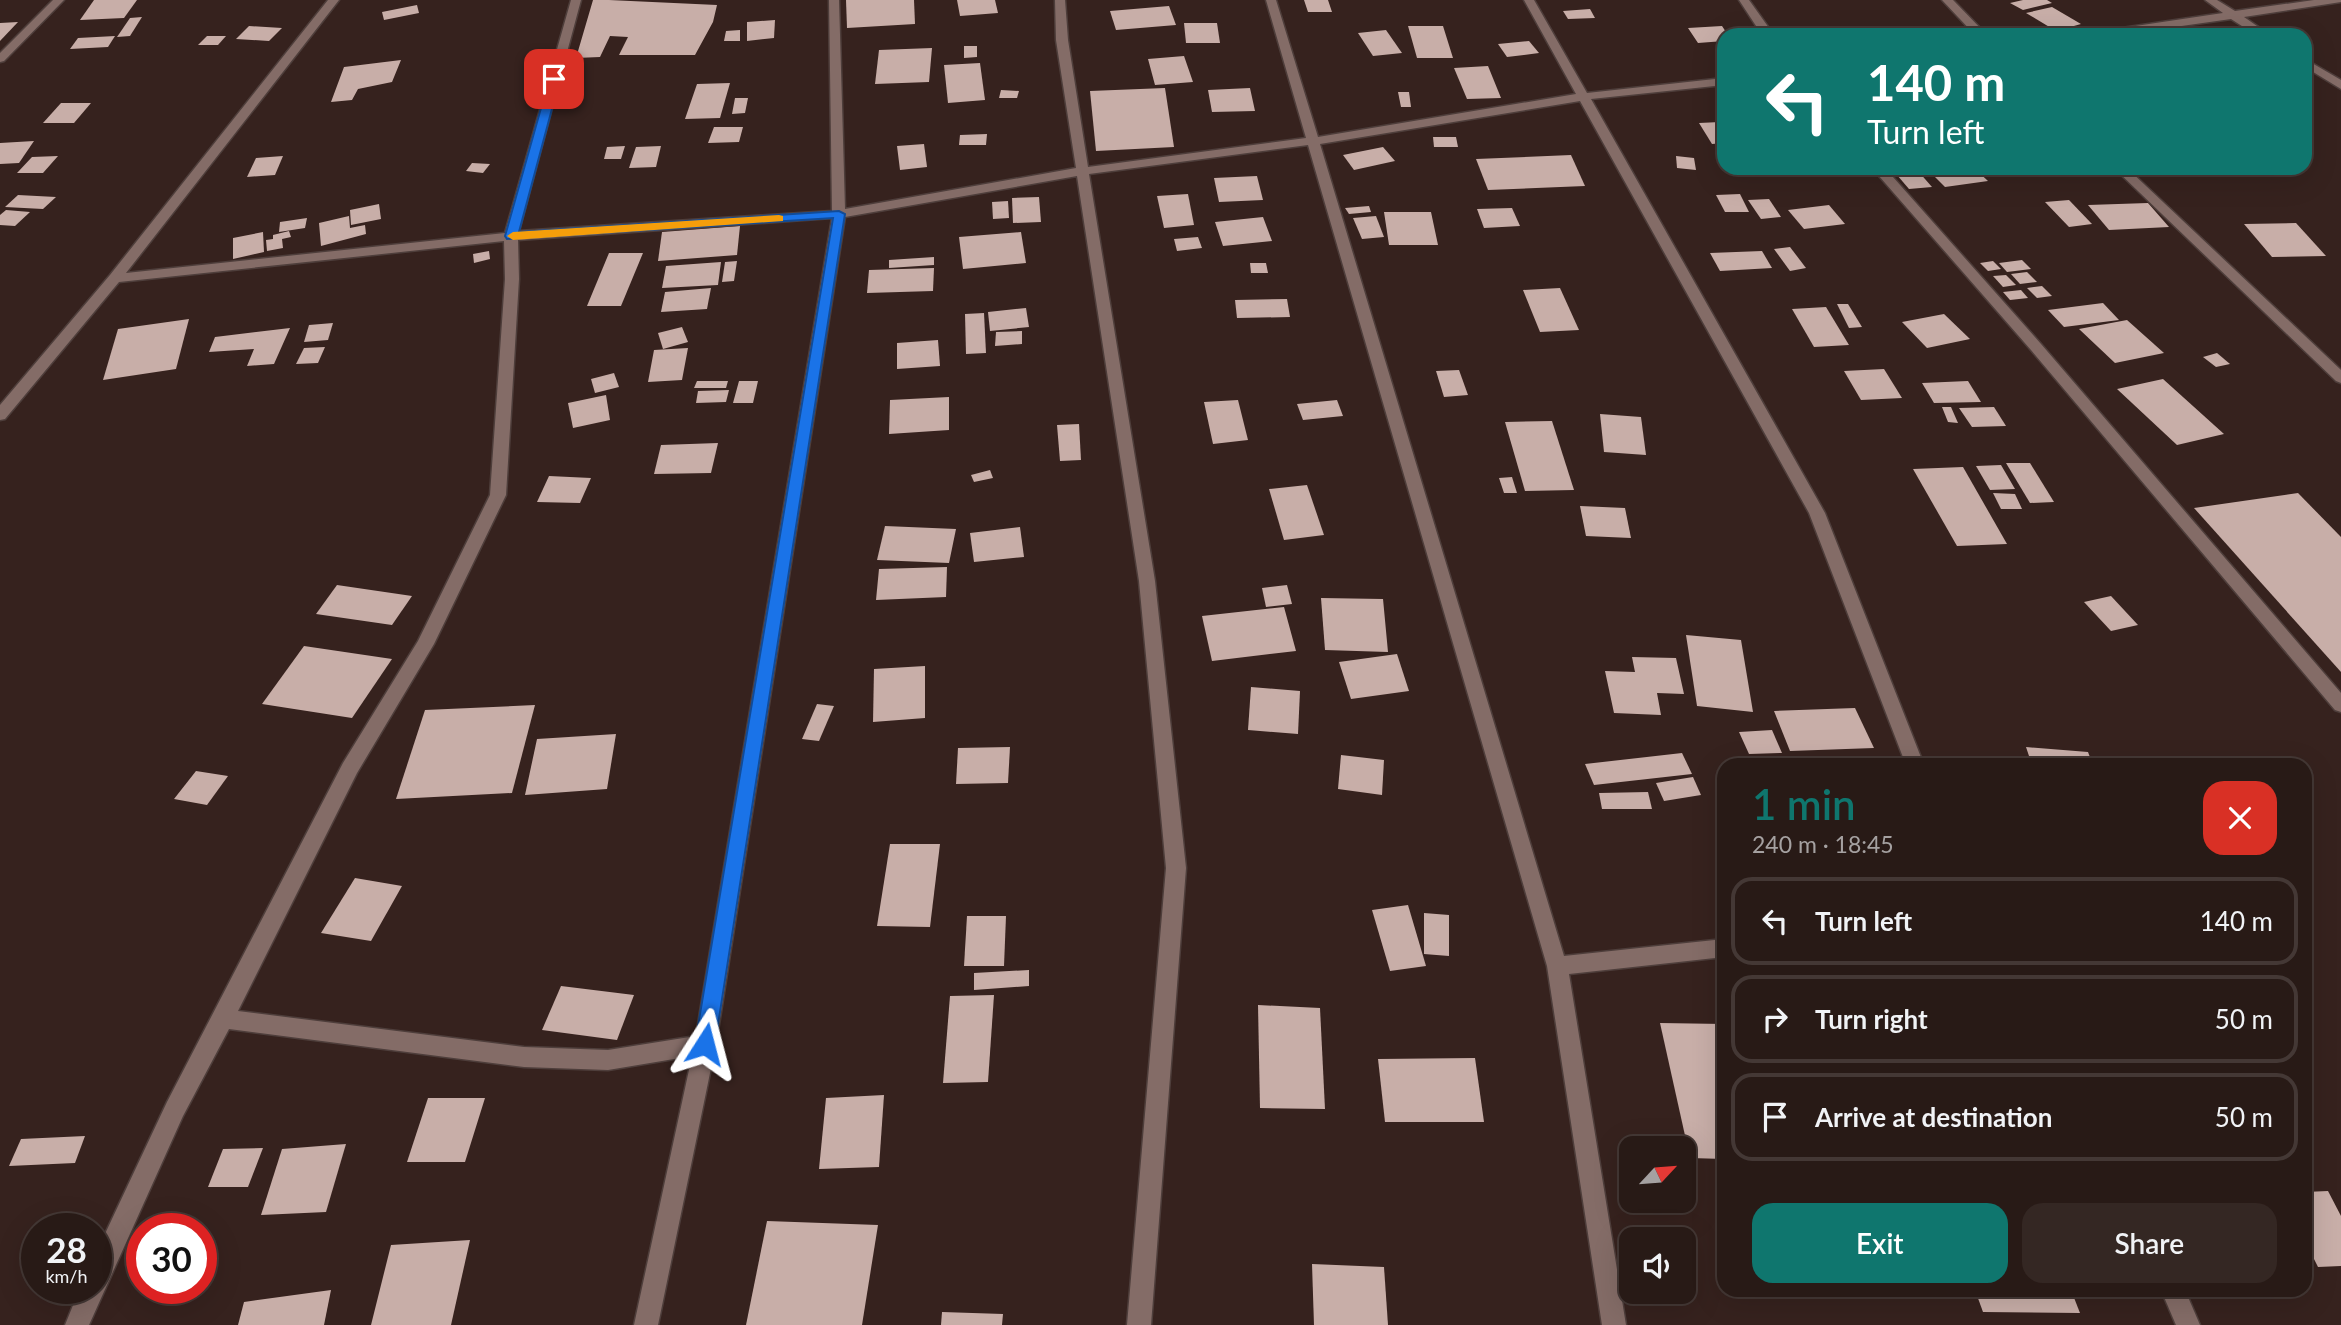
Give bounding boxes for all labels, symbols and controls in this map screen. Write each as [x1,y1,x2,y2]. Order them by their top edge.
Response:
pin [524,49,584,109]
text: 140 m [1867,53,2005,111]
icon: left [1752,56,1843,147]
icon: arrive [535,60,573,98]
text: Turn left [1867,112,1984,151]
text: 1 min [1752,779,1856,829]
button: close [2203,781,2277,855]
text: 240 m · 18:45 [1752,830,1894,858]
icon: left [1756,902,1794,940]
text: Turn left [1815,905,1912,937]
text: 140 m [2200,905,2273,937]
icon: right [1756,1000,1794,1038]
text: Turn right [1815,1003,1928,1035]
text: 50 m [2215,1003,2273,1035]
position arrow [668,1007,742,1081]
icon: arrive [1756,1098,1794,1136]
text: Arrive at destination [1815,1101,2052,1133]
text: 50 m [2215,1101,2273,1133]
north arrow [1619,1136,1696,1213]
map controls [1619,1136,1696,1304]
button: Exit [1752,1203,2008,1283]
button: Share [2022,1203,2277,1283]
speed limit sign: 30 [126,1213,217,1304]
button: sound [1619,1227,1696,1304]
text: 28 [46,1228,87,1270]
text: km/h [45,1265,88,1287]

